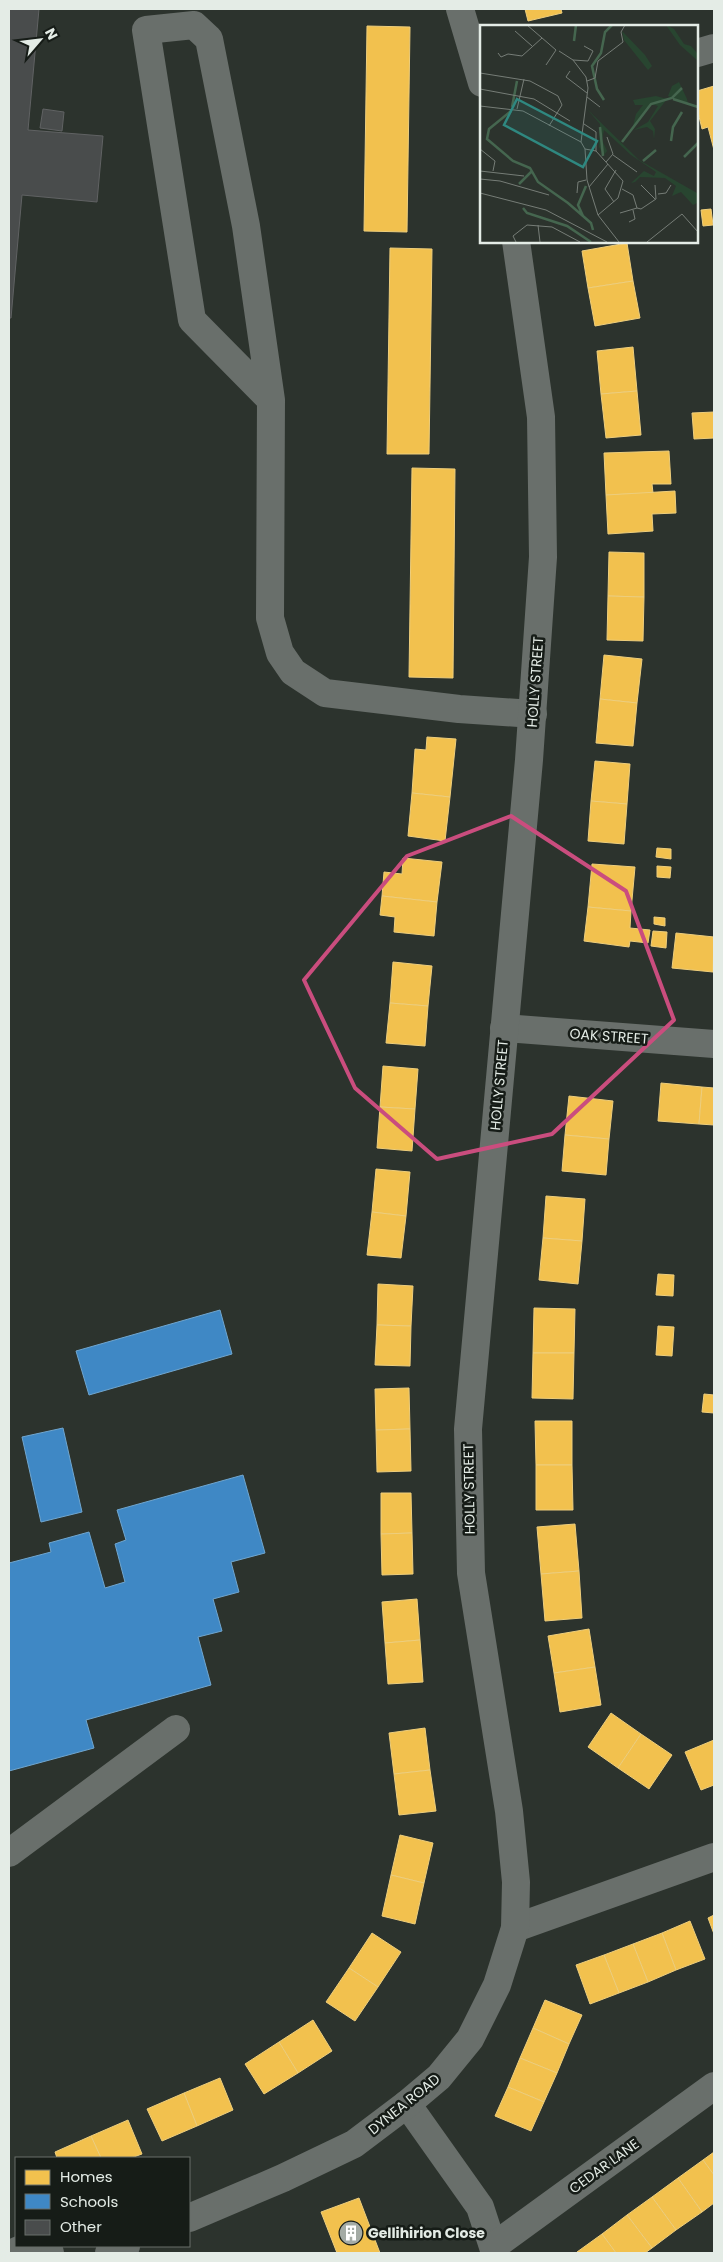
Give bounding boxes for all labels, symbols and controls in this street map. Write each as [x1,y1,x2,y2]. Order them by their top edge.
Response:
north arrow [15,15,65,65]
text: N [40,25,63,43]
inset map [480,25,698,242]
street label: HOLLY STREET [522,636,548,728]
street label: OAK STREET [569,1023,649,1049]
street label: HOLLY STREET [485,1038,513,1131]
street label: HOLLY STREET [458,1443,480,1535]
street label: DYNEA ROAD [364,2069,444,2139]
street label: CEDAR LANE [565,2134,643,2198]
legend [15,2157,190,2247]
text: Homes [60,2166,113,2187]
text: Schools [60,2191,118,2212]
text: Other [60,2216,102,2237]
building icon: Gellihirion Close [338,2220,364,2246]
place label: Gellihirion Close [368,2223,485,2243]

